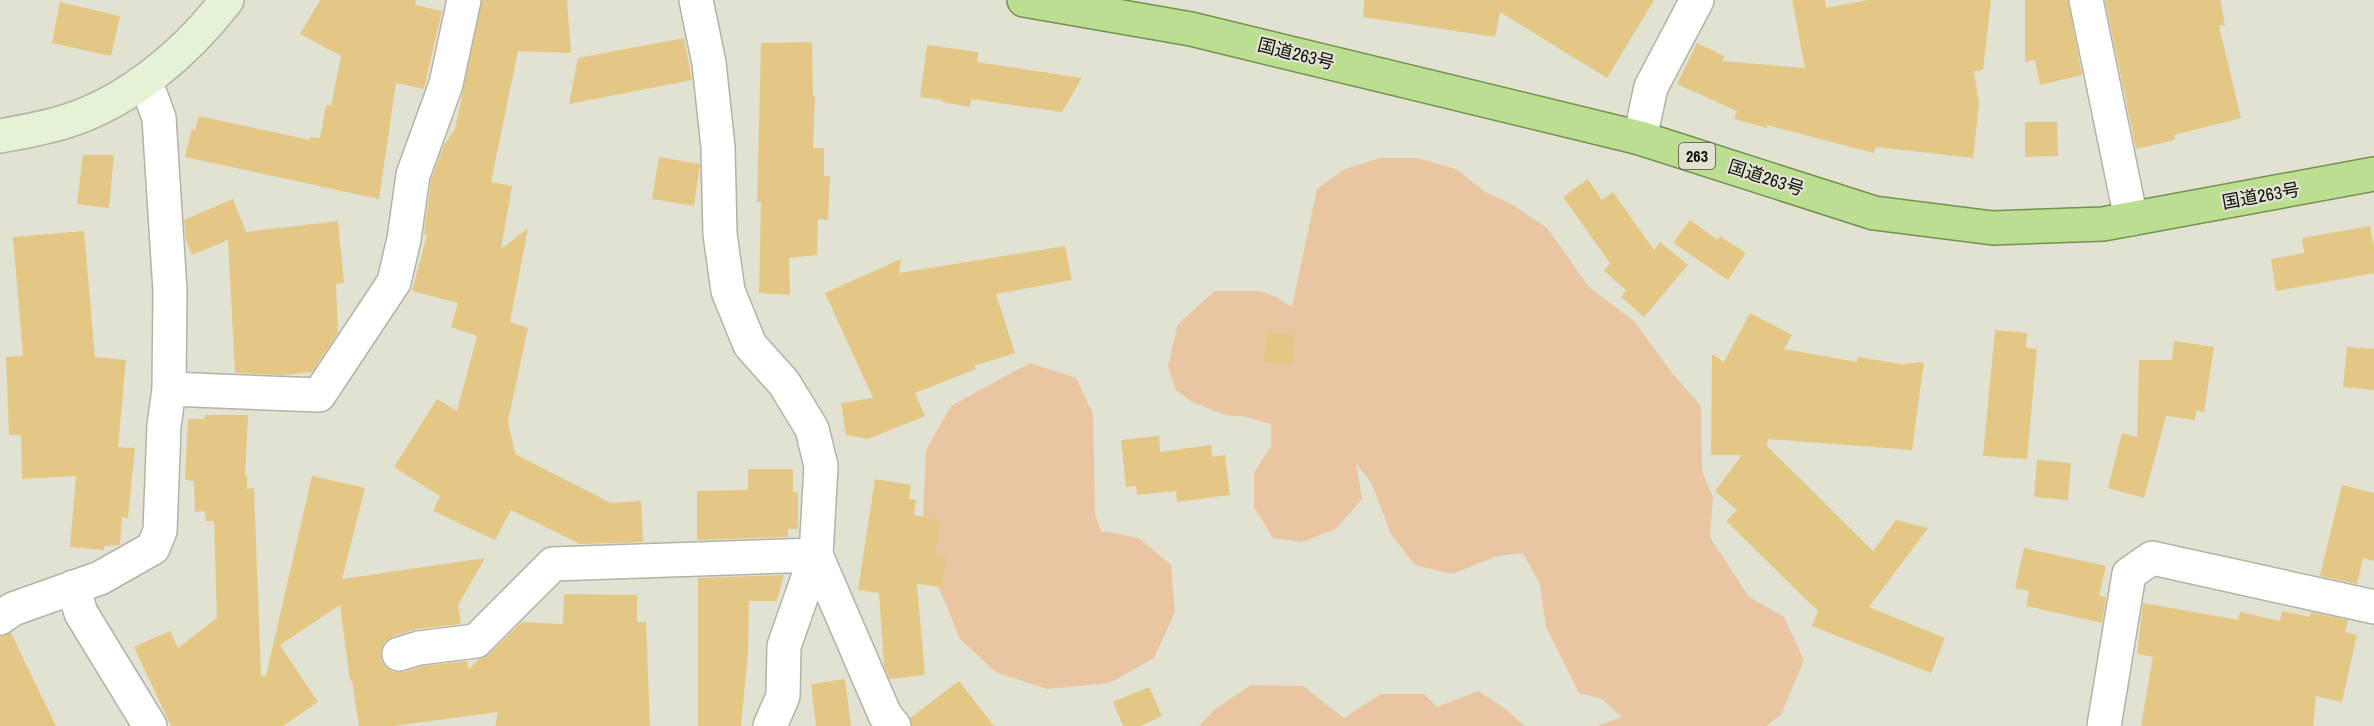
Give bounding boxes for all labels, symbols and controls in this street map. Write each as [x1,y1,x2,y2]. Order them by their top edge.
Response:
street label: 国道263号 [1255,32,1337,75]
road number: 263 [1679,143,1715,169]
street label: 国道263号 [1725,153,1807,202]
street label: 国道263号 [2220,176,2302,215]

